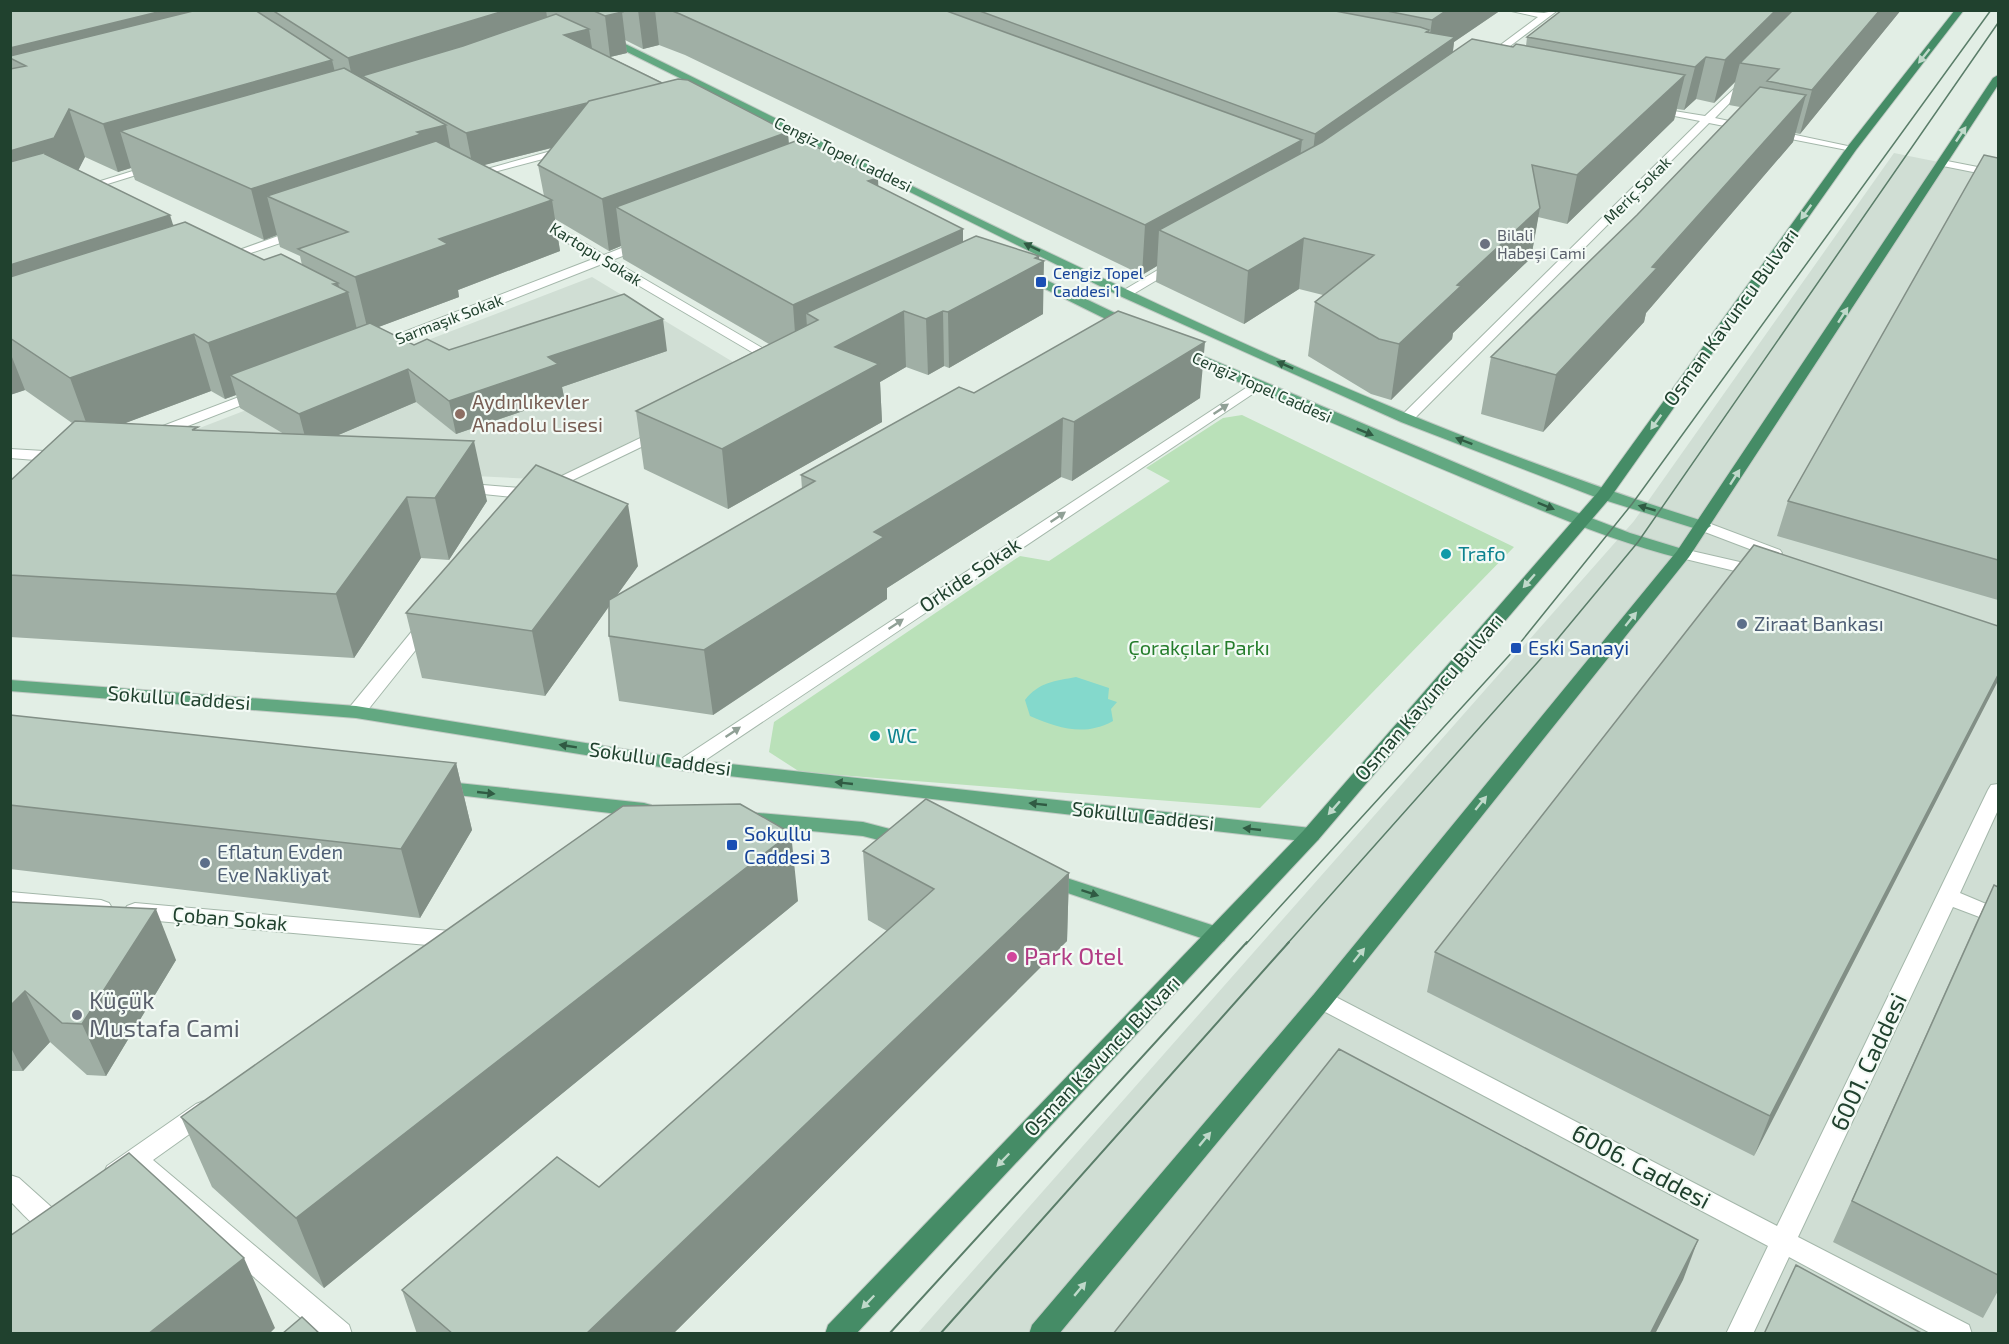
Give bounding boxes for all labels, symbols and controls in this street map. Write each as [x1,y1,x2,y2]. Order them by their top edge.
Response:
one-way arrow [1918,49,1930,64]
street label: Cengiz Topel Caddesi [771,112,915,195]
one-way arrow [1956,126,1967,142]
street label: Meriç Sokak [1599,152,1675,228]
one-way arrow [1800,203,1812,219]
street label: Kartopu Sokak [547,218,646,289]
street label: Osman Kavuncu Bulvarı [1658,223,1803,410]
place label: Bilali Habeşi Cami [1497,225,1586,263]
marker: Bilali Habeşi Cami [1478,237,1492,251]
one-way arrow [1023,242,1040,252]
place label: Cengiz Topel Caddesi 1 [1053,263,1144,300]
marker: Cengiz Topel Caddesi 1 [1034,275,1048,289]
street label: Sarmaşık Sokak [392,289,506,349]
one-way arrow [1837,306,1848,323]
street label: Cengiz Topel Caddesi [1190,347,1335,426]
one-way arrow [1276,360,1293,369]
place label: Aydınlıkevler Anadolu Lisesi [472,389,603,436]
one-way arrow [1213,404,1229,415]
marker: Aydınlıkevler Anadolu Lisesi [453,407,467,421]
one-way arrow [1650,413,1662,429]
one-way arrow [1357,427,1375,437]
one-way arrow [1455,436,1473,446]
one-way arrow [1729,470,1741,486]
one-way arrow [1537,502,1555,511]
one-way arrow [1638,503,1656,512]
one-way arrow [1050,511,1066,523]
street label: Orkide Sokak [914,531,1025,617]
place label: Trafo [1458,541,1506,565]
marker: Trafo [1439,547,1453,561]
one-way arrow [1523,573,1536,588]
street label: Osman Kavuncu Bulvarı [1349,608,1507,785]
one-way arrow [1624,611,1637,627]
place label: Ziraat Bankası [1754,611,1884,635]
marker: Ziraat Bankası [1735,617,1749,631]
one-way arrow [888,619,904,630]
park label: Çorakçılar Parkı [1128,635,1270,660]
place label: Eski Sanayi [1528,635,1629,659]
marker: Eski Sanayi [1509,641,1523,655]
street label: Sokullu Caddesi [107,680,251,714]
place label: WC [887,723,917,747]
one-way arrow [725,726,741,738]
marker: WC [868,729,882,743]
street label: Sokullu Caddesi [588,736,733,780]
one-way arrow [558,741,577,750]
one-way arrow [834,778,853,787]
one-way arrow [477,788,496,798]
street label: Sokullu Caddesi [1071,796,1215,834]
one-way arrow [1475,796,1487,811]
one-way arrow [1028,800,1047,809]
one-way arrow [1328,800,1341,815]
place label: Sokullu Caddesi 3 [744,821,831,868]
one-way arrow [1243,824,1262,833]
marker: Sokullu Caddesi 3 [725,838,739,852]
place label: Eflatun Evden Eve Nakliyat [217,839,343,886]
marker: Eflatun Evden Eve Nakliyat [198,856,212,870]
one-way arrow [1081,889,1099,898]
street label: Çoban Sokak [172,901,288,936]
place label: Park Otel [1024,941,1123,970]
one-way arrow [1352,947,1365,963]
marker: Park Otel [1005,950,1019,964]
street label: Osman Kavuncu Bulvarı [1018,970,1184,1141]
place label: Küçük Mustafa Cami [89,985,240,1042]
street label: 6001. Caddesi [1823,988,1912,1135]
marker: Küçük Mustafa Cami [70,1008,84,1022]
street label: 6006. Caddesi [1568,1117,1716,1214]
one-way arrow [1198,1132,1211,1147]
one-way arrow [996,1153,1010,1167]
one-way arrow [1073,1281,1086,1297]
one-way arrow [862,1294,876,1308]

